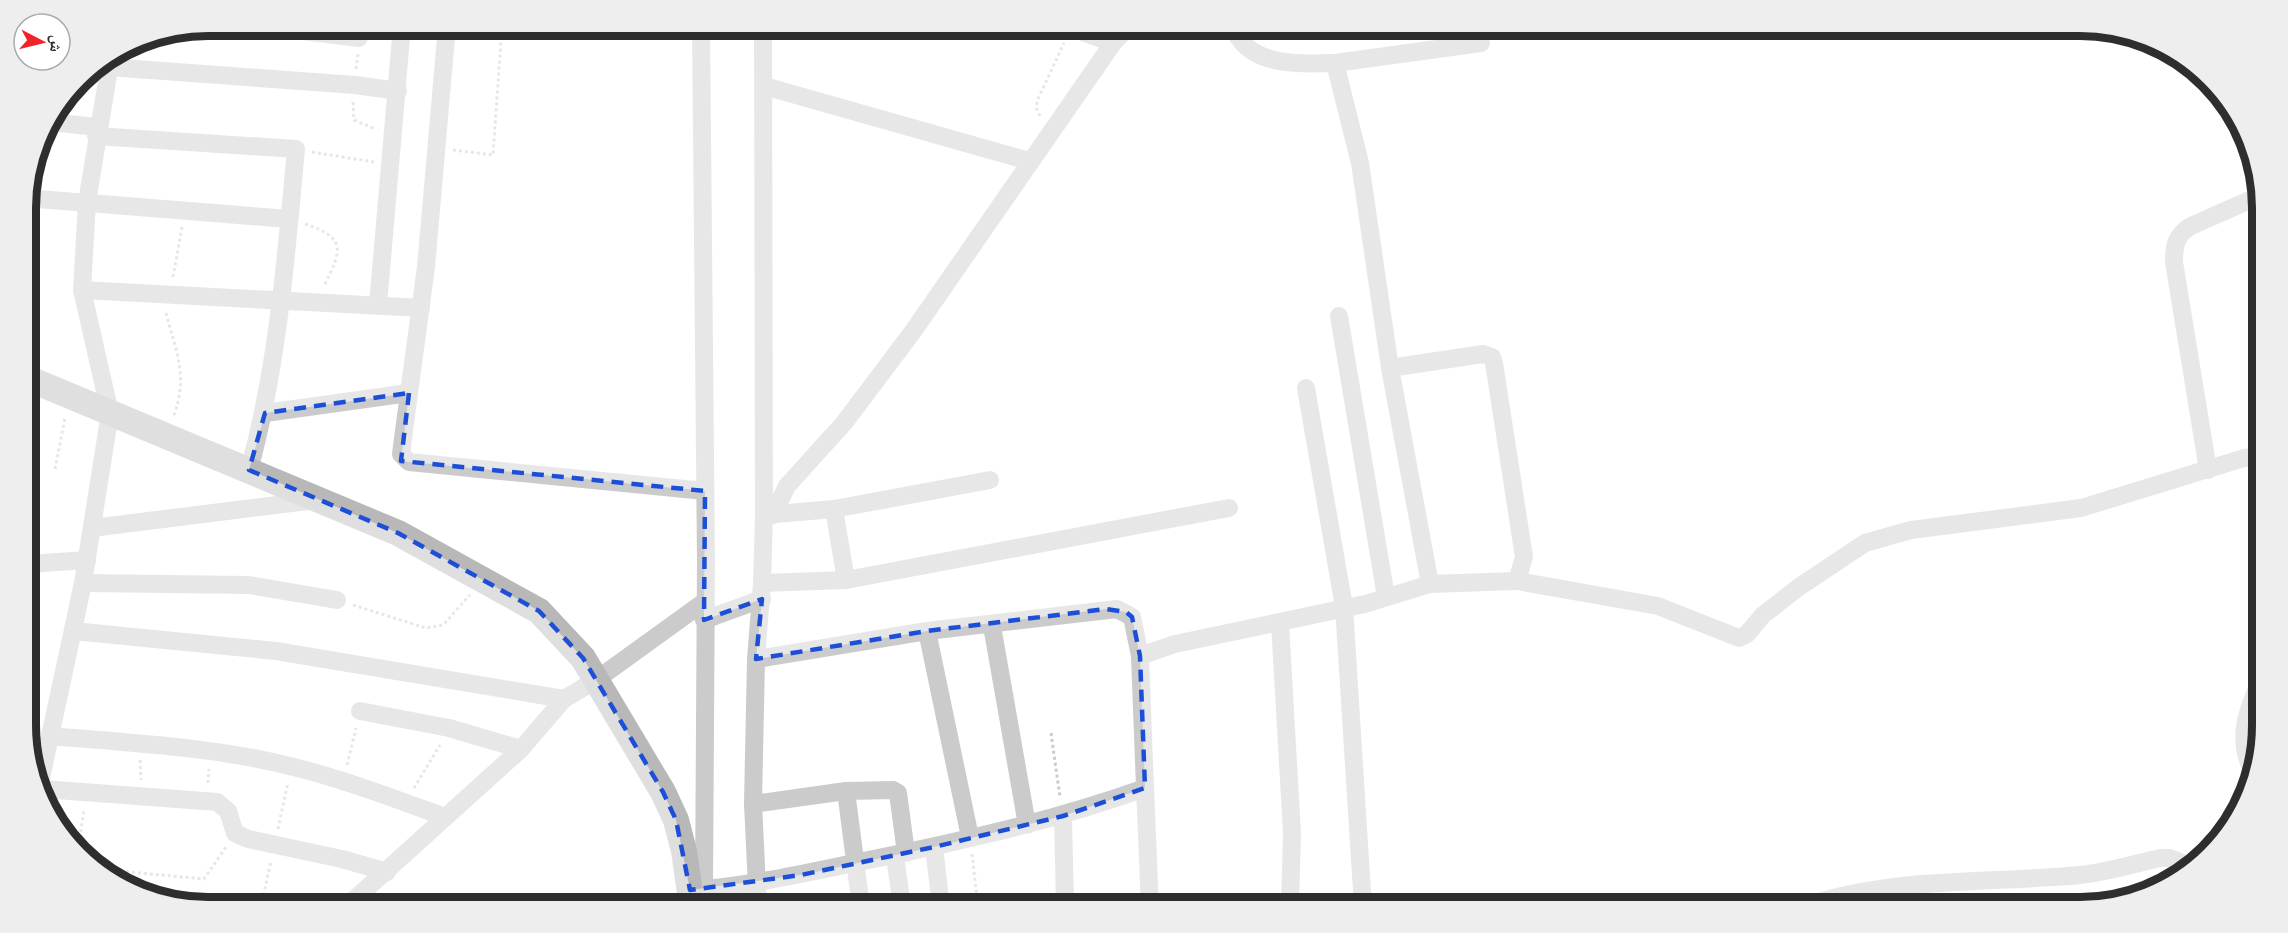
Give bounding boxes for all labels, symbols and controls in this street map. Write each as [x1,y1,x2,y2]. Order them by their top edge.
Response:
north arrow [12,12,72,72]
text: ش [46,34,67,53]

